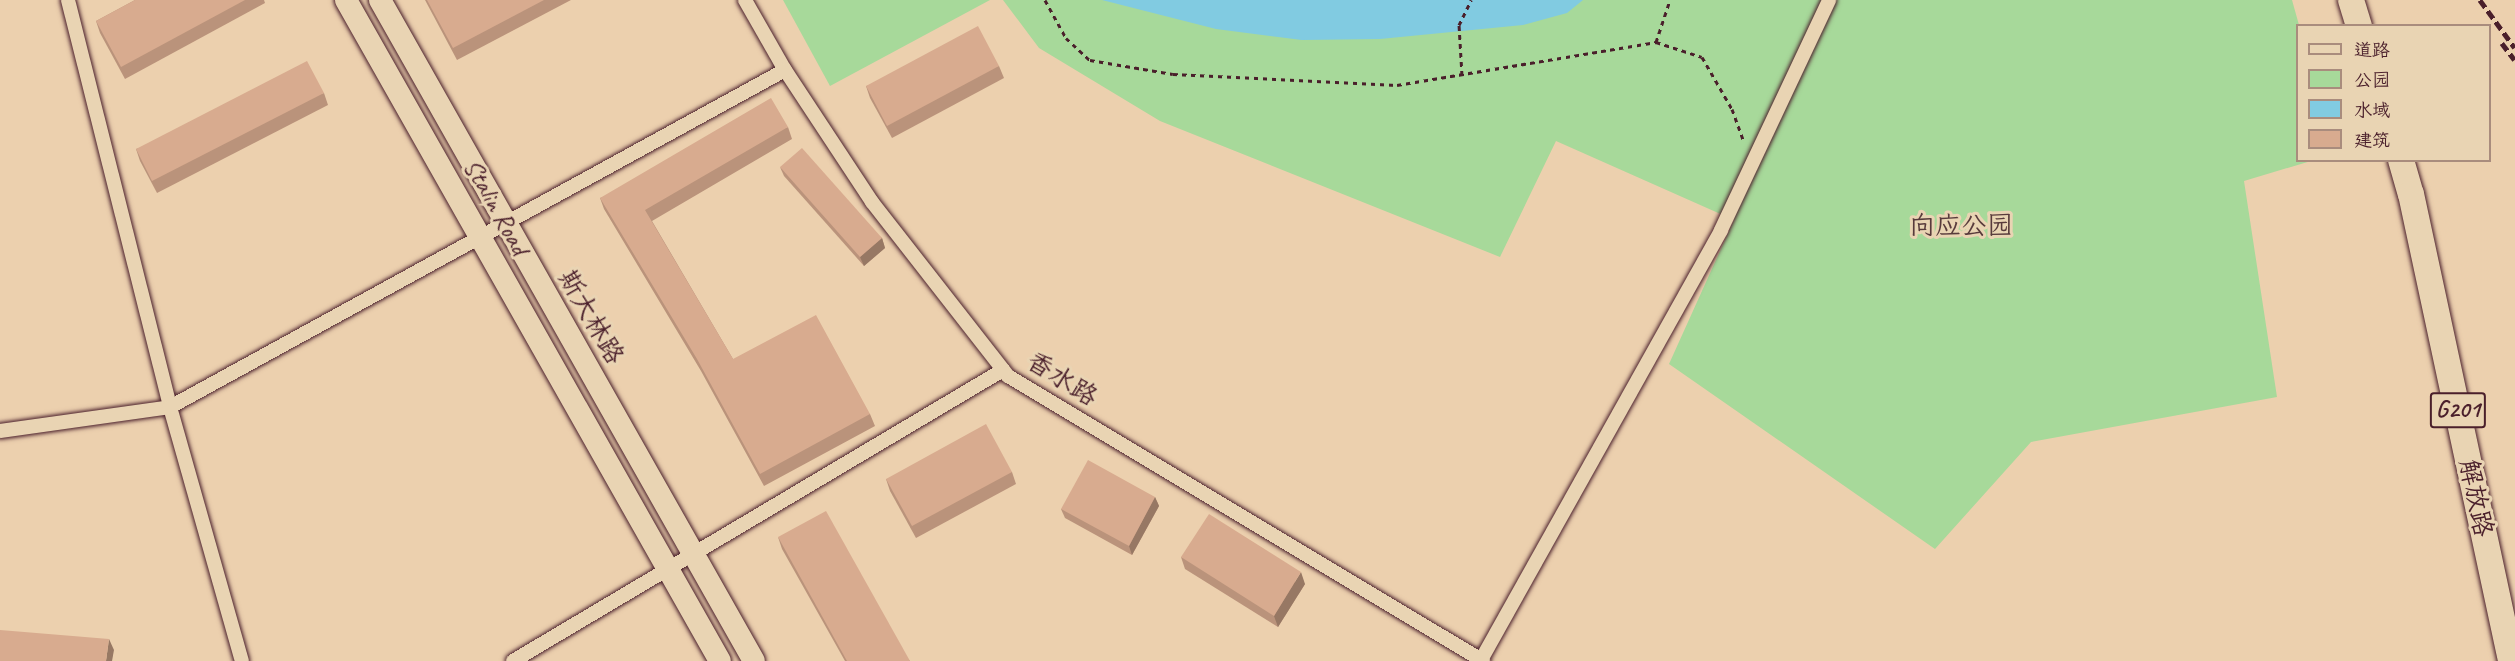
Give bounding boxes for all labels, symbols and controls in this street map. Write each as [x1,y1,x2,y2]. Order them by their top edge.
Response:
legend [2296,24,2491,162]
text: 道路 [2354,39,2390,61]
text: 公园 [2354,69,2390,91]
text: 水域 [2354,99,2390,121]
text: 建筑 [2354,129,2390,151]
street label: Stalin Road [457,154,535,260]
park label: 向应公园 [1909,210,2013,242]
street label: 斯大林路 [551,264,631,370]
street label: 香水路 [1021,345,1103,413]
road number: G201 [2430,389,2486,431]
street label: 解放路 [2453,457,2499,539]

